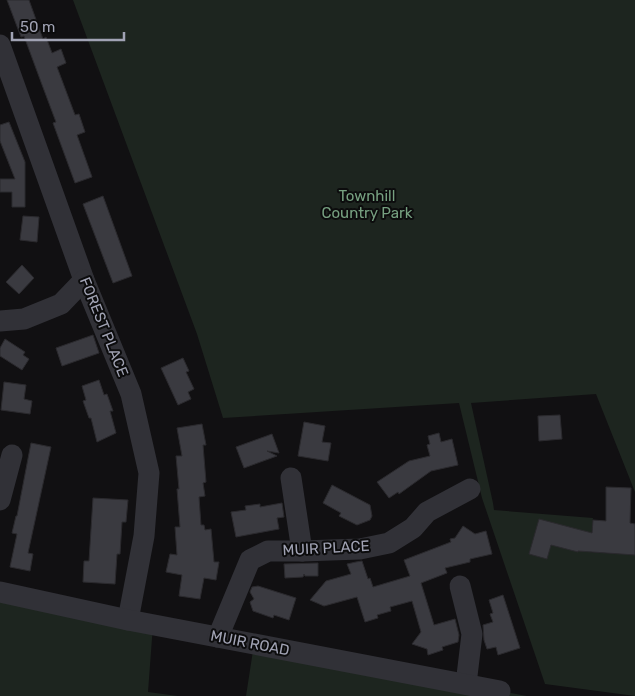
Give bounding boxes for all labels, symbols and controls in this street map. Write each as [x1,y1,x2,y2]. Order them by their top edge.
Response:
scale bar [12,10,125,42]
text: 50 m [20,18,55,36]
park label: Townhill Country Park [322,187,413,222]
street label: FOREST PLACE [76,275,132,379]
street label: MUIR PLACE [282,537,370,559]
street label: MUIR ROAD [209,627,291,659]

